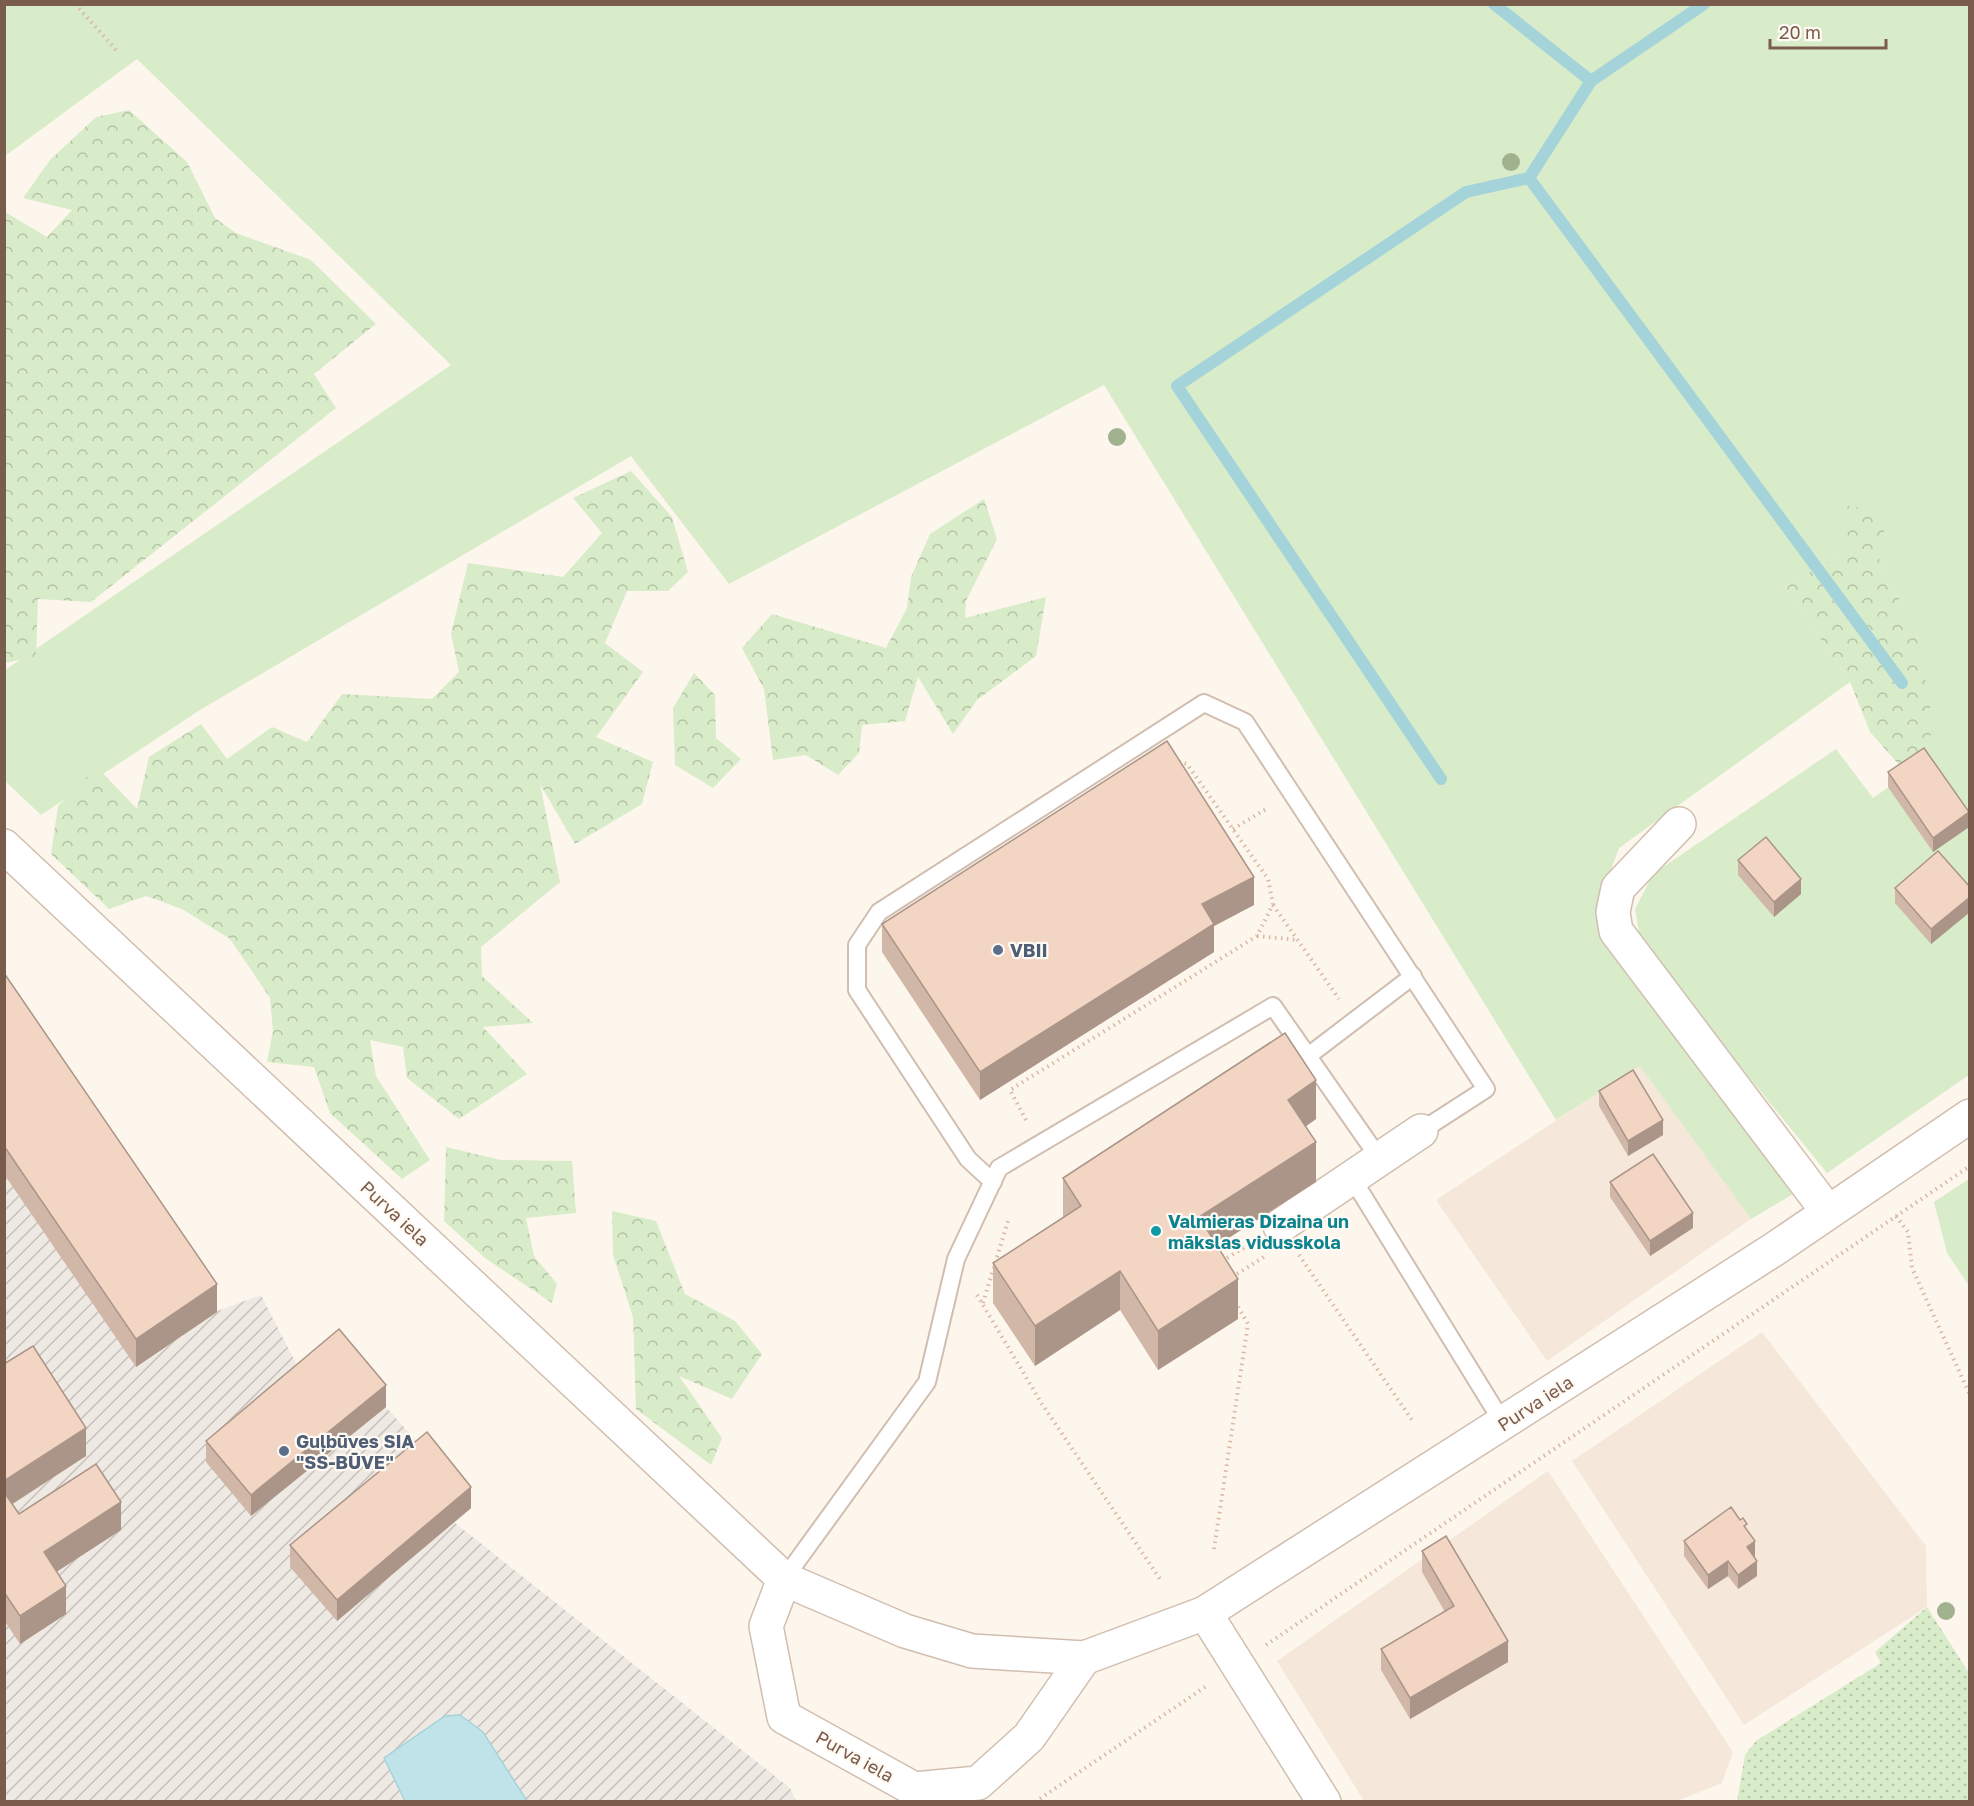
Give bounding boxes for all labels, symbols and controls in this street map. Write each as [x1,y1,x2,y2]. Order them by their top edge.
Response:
scale bar [1770,12,1886,50]
text: 20 m [1779,21,1821,43]
place label: VBII [1010,939,1048,961]
marker: VBII [991,943,1005,957]
street label: Purva iela [356,1176,434,1250]
place label: Valmieras Dizaina un mākslas vidusskola [1168,1210,1349,1253]
marker: Valmieras Dizaina un mākslas vidusskola [1149,1224,1163,1238]
street label: Purva iela [1493,1370,1577,1436]
place label: Guļbūves SIA "SS-BŪVE" [296,1430,415,1473]
marker: Guļbūves SIA "SS-BŪVE" [277,1444,291,1458]
street label: Purva iela [812,1726,898,1786]

